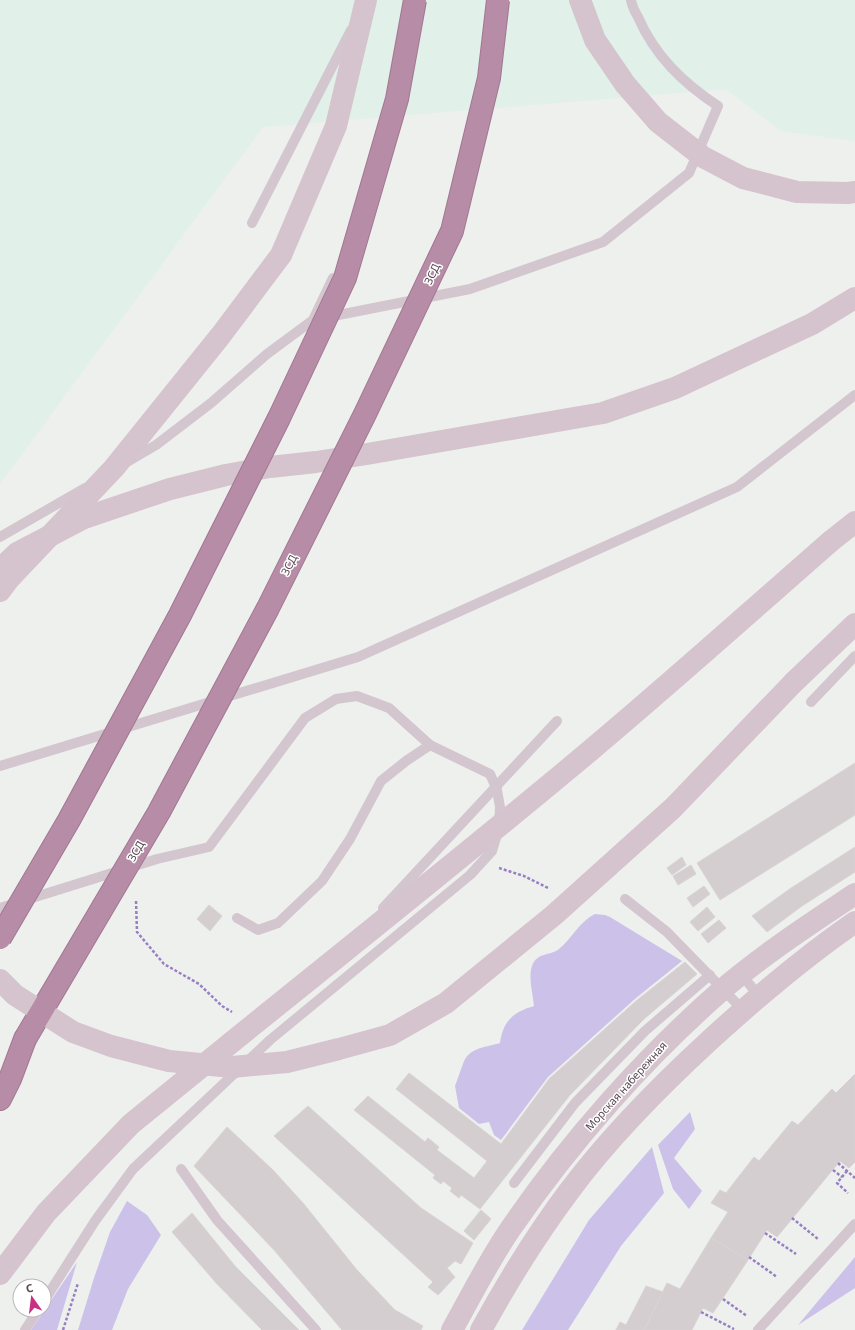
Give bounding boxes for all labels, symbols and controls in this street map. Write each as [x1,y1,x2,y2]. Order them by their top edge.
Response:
street label: ЗСД [420,261,443,287]
street label: ЗСД [277,552,300,578]
street label: ЗСД [124,838,147,864]
street label: Морская набережная [582,1038,670,1133]
north arrow [12,1278,52,1318]
text: С [24,1280,35,1296]

